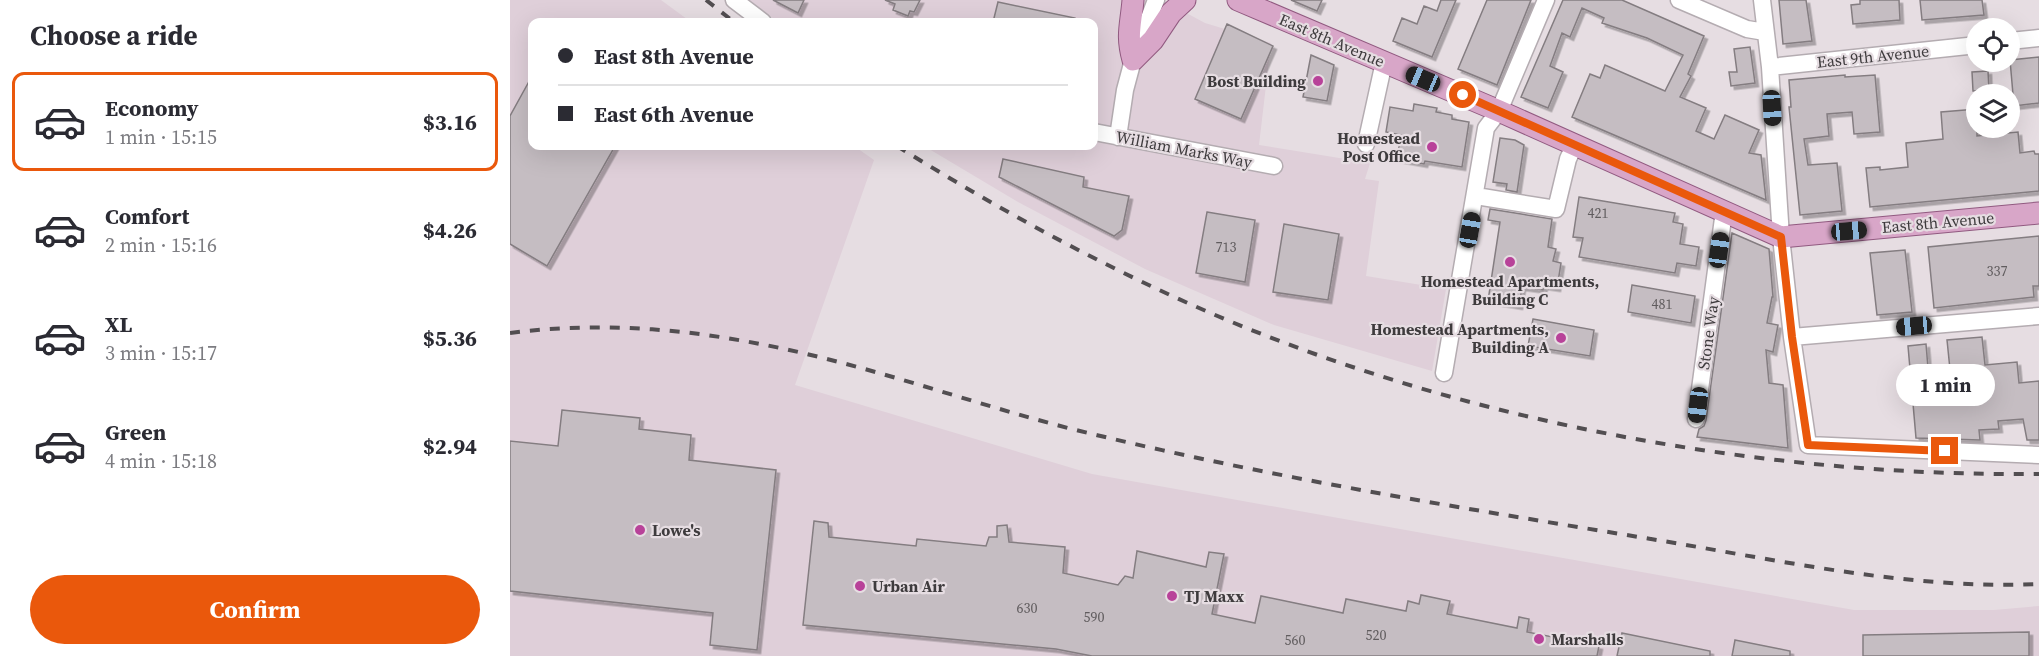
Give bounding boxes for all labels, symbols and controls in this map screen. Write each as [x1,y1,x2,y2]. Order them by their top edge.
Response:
street label: East 8th Avenue [1276,8,1388,72]
text: Choose a ride [30,17,198,54]
map controls [1966,18,2020,138]
button: locate [1966,18,2020,72]
street label: East 9th Avenue [1816,39,1930,73]
text: East 8th Avenue [594,41,754,71]
car [1403,64,1443,94]
place label: Bost Building [1207,70,1306,92]
marker: Bost Building [1311,74,1325,88]
route start [1449,81,1476,108]
button: layers [1966,84,2020,138]
car [1762,90,1782,126]
text: Economy [105,93,199,123]
icon: car [33,95,87,149]
text: East 6th Avenue [594,99,754,129]
text: $3.16 [423,107,477,137]
text: 1 min · 15:15 [105,123,217,151]
street label: William Marks Way [1114,125,1255,173]
place label: Homestead Post Office [1337,127,1420,167]
marker: Homestead Post Office [1425,140,1439,154]
text: Comfort [105,201,189,231]
icon: car [33,203,87,257]
house number: 421 [1588,203,1609,223]
street label: East 8th Avenue [1881,206,1995,238]
car [1458,211,1482,249]
text: $4.26 [423,215,477,245]
car [1830,220,1868,242]
text: 2 min · 15:16 [105,231,217,259]
car [1708,231,1730,269]
house number: 713 [1216,237,1237,257]
marker: Homestead Apartments, Building C [1503,255,1517,269]
house number: 337 [1987,261,2008,281]
place label: Homestead Apartments, Building C [1421,270,1599,310]
house number: 481 [1652,294,1673,314]
street label: Stone Way [1692,294,1724,371]
text: XL [105,309,132,339]
icon: car [33,311,87,365]
car [1895,315,1933,337]
place label: Homestead Apartments, Building A [1371,318,1549,358]
text: $5.36 [423,323,477,353]
marker: Homestead Apartments, Building A [1554,331,1568,345]
text: 3 min · 15:17 [105,339,217,367]
callout: 1 min [1896,364,1994,406]
text: 1 min [1920,371,1971,399]
car [1687,386,1709,424]
text: Green [105,417,166,447]
icon: car [33,419,87,473]
text: $2.94 [423,431,477,461]
route end [1931,437,1958,464]
text: 4 min · 15:18 [105,447,217,475]
place label: Lowe's [652,519,701,541]
marker: Lowe's [633,523,647,537]
button: Confirm [30,575,480,644]
place label: Urban Air [872,575,945,597]
marker: Urban Air [853,579,867,593]
place label: TJ Maxx [1184,585,1244,607]
marker: TJ Maxx [1165,589,1179,603]
house number: 630 [1017,598,1038,618]
house number: 590 [1084,607,1105,627]
house number: 520 [1366,625,1387,645]
place label: Marshalls [1551,628,1624,650]
house number: 560 [1285,630,1306,650]
marker: Marshalls [1532,632,1546,646]

